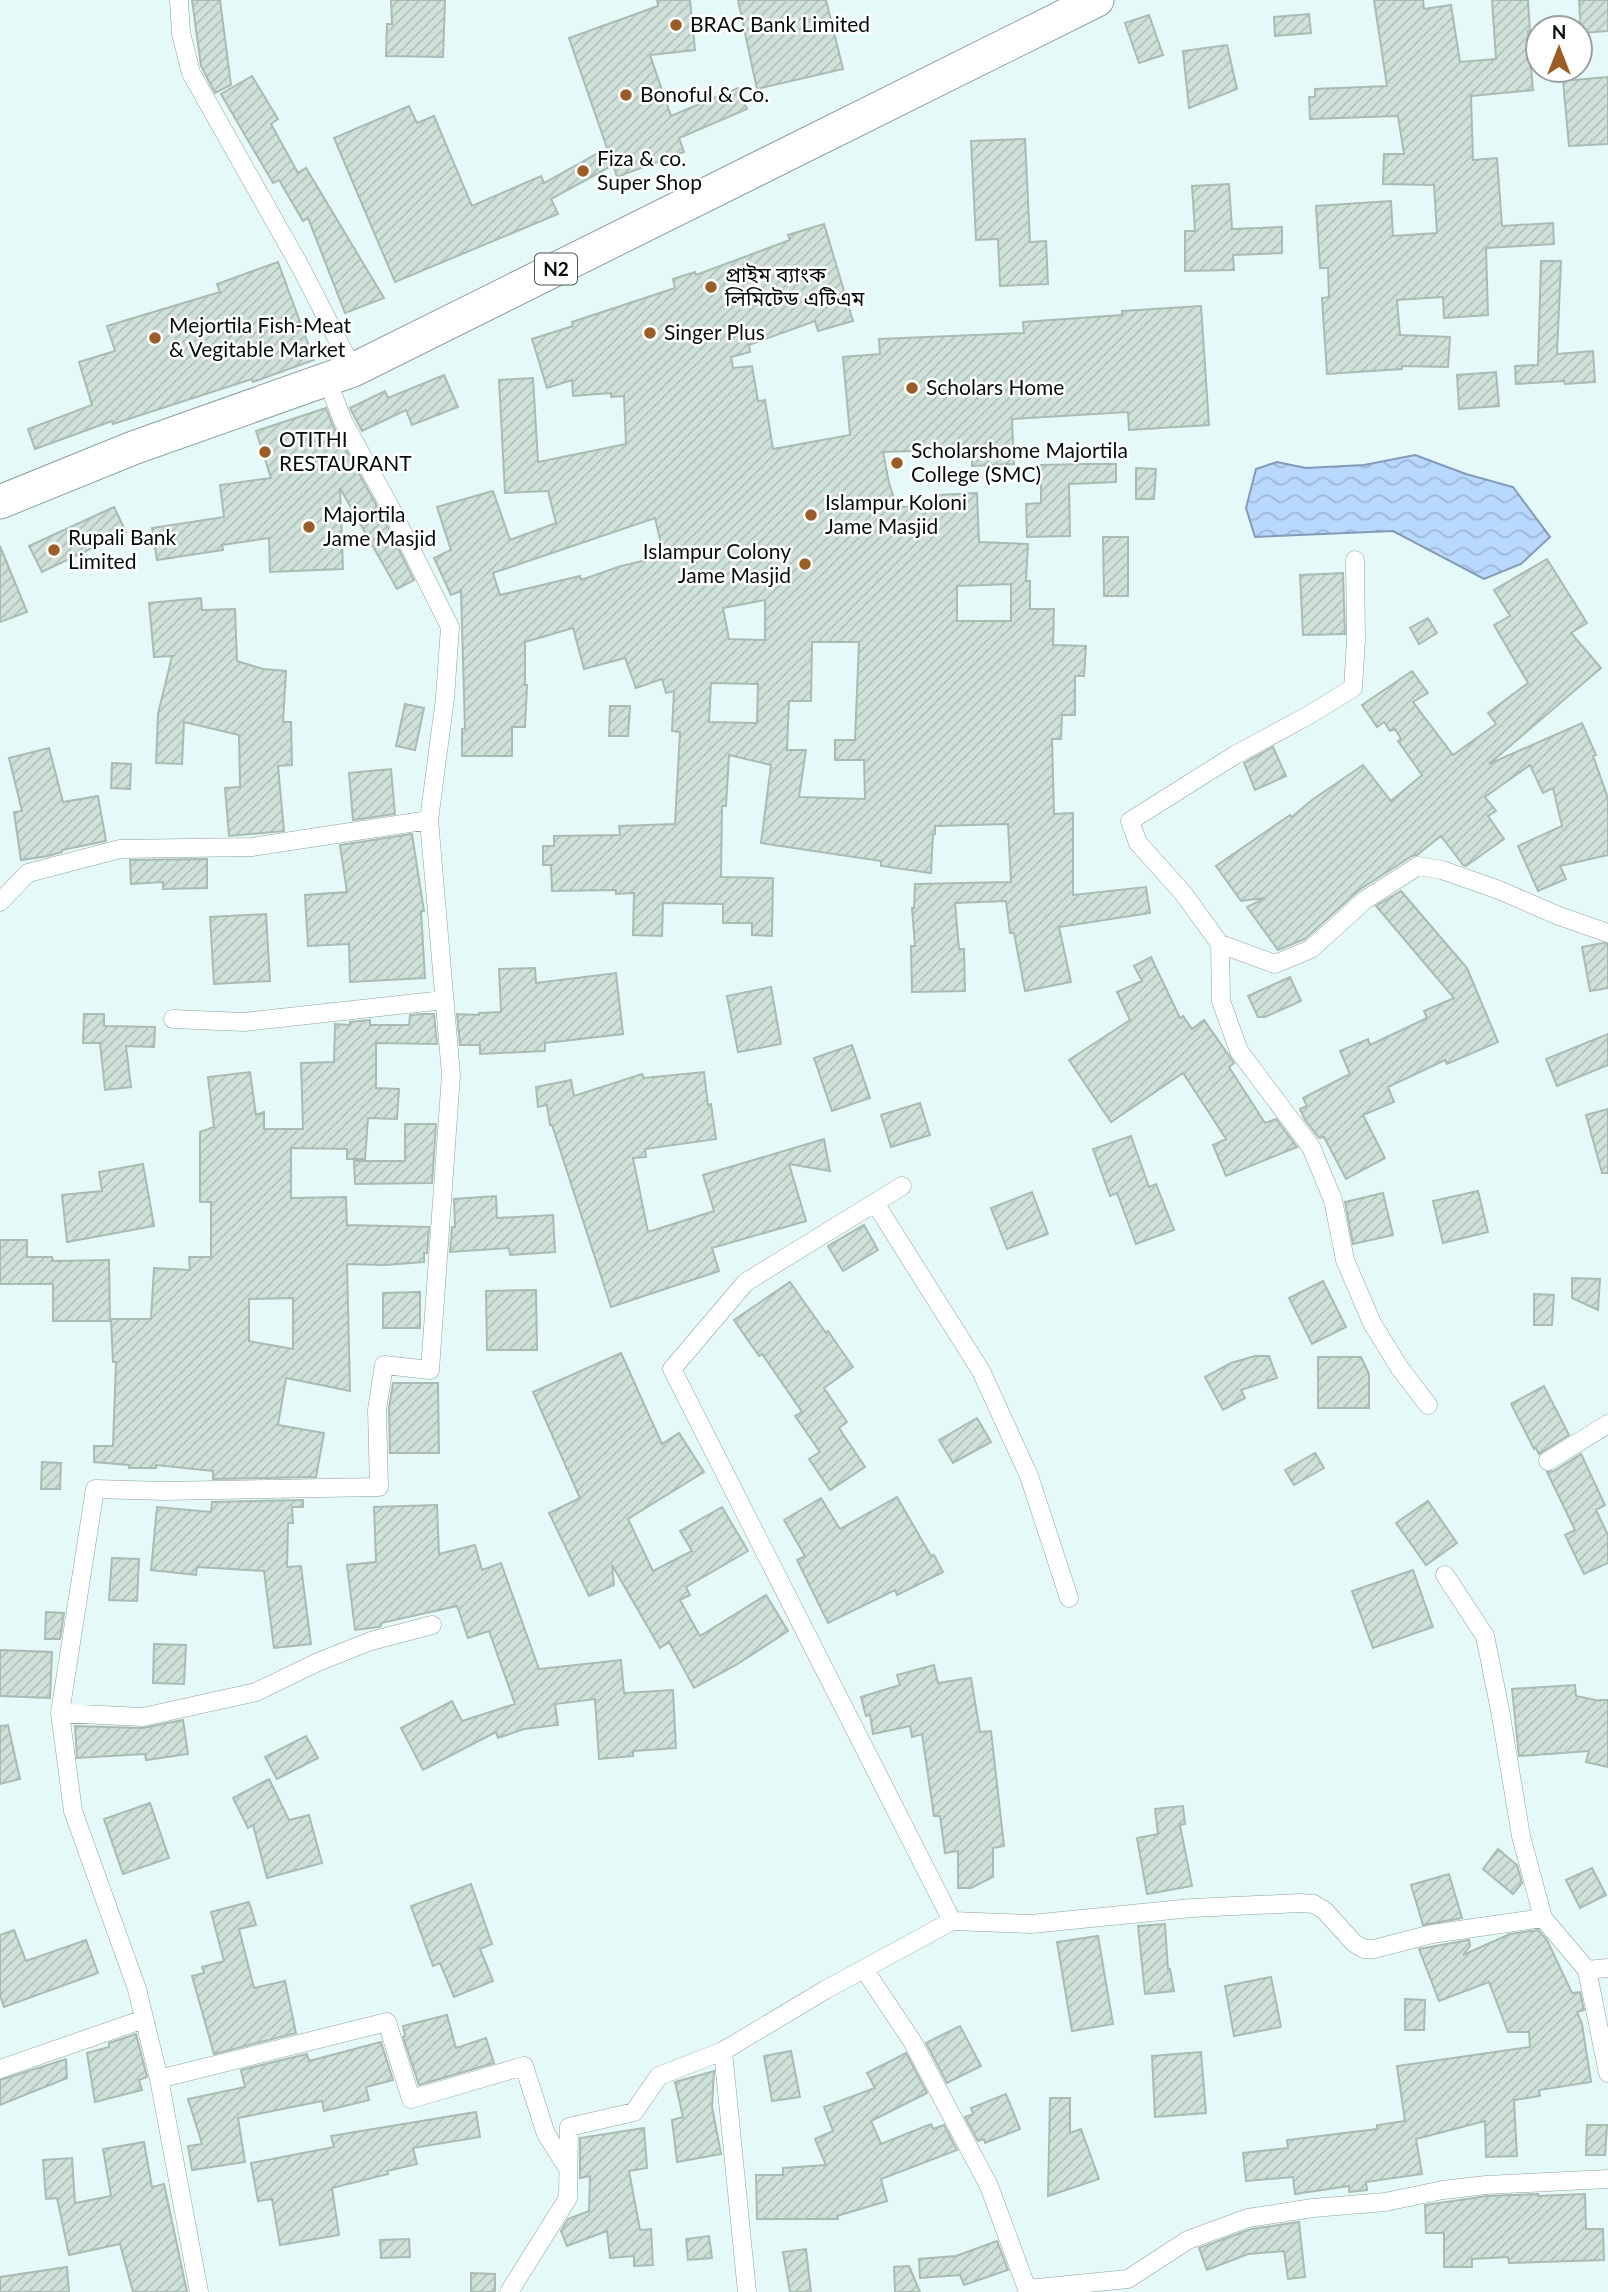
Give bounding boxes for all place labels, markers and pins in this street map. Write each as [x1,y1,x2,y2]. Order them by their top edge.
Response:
place label: BRAC Bank Limited [690,11,870,36]
marker: BRAC Bank Limited [668,17,684,33]
place label: Bonoful & Co. [640,81,769,106]
marker: Bonoful & Co. [618,87,634,103]
place label: Fiza & co. Super Shop [597,145,702,194]
marker: Fiza & co. Super Shop [575,163,591,179]
place label: প্রাইম ব্যাংক লিমিটেড এটিএম [724,261,866,310]
marker: প্রাইম ব্যাংক লিমিটেড এটিএম [703,279,719,295]
place label: Mejortila Fish-Meat & Vegitable Market [169,312,352,361]
place label: Singer Plus [664,319,765,344]
marker: Singer Plus [642,325,658,341]
marker: Mejortila Fish-Meat & Vegitable Market [147,330,163,346]
place label: Scholars Home [926,374,1064,399]
marker: Scholars Home [904,380,920,396]
place label: OTITHI RESTAURANT [279,426,412,475]
place label: Scholarshome Majortila College (SMC) [911,437,1128,486]
marker: OTITHI RESTAURANT [257,444,273,460]
marker: Scholarshome Majortila College (SMC) [889,455,905,471]
place label: Islampur Koloni Jame Masjid [825,489,967,538]
place label: Majortila Jame Masjid [323,501,436,550]
marker: Islampur Koloni Jame Masjid [803,507,819,523]
marker: Majortila Jame Masjid [301,519,317,535]
place label: Rupali Bank Limited [68,524,177,573]
place label: Islampur Colony Jame Masjid [643,538,791,587]
marker: Rupali Bank Limited [46,542,62,558]
marker: Islampur Colony Jame Masjid [797,556,813,572]

